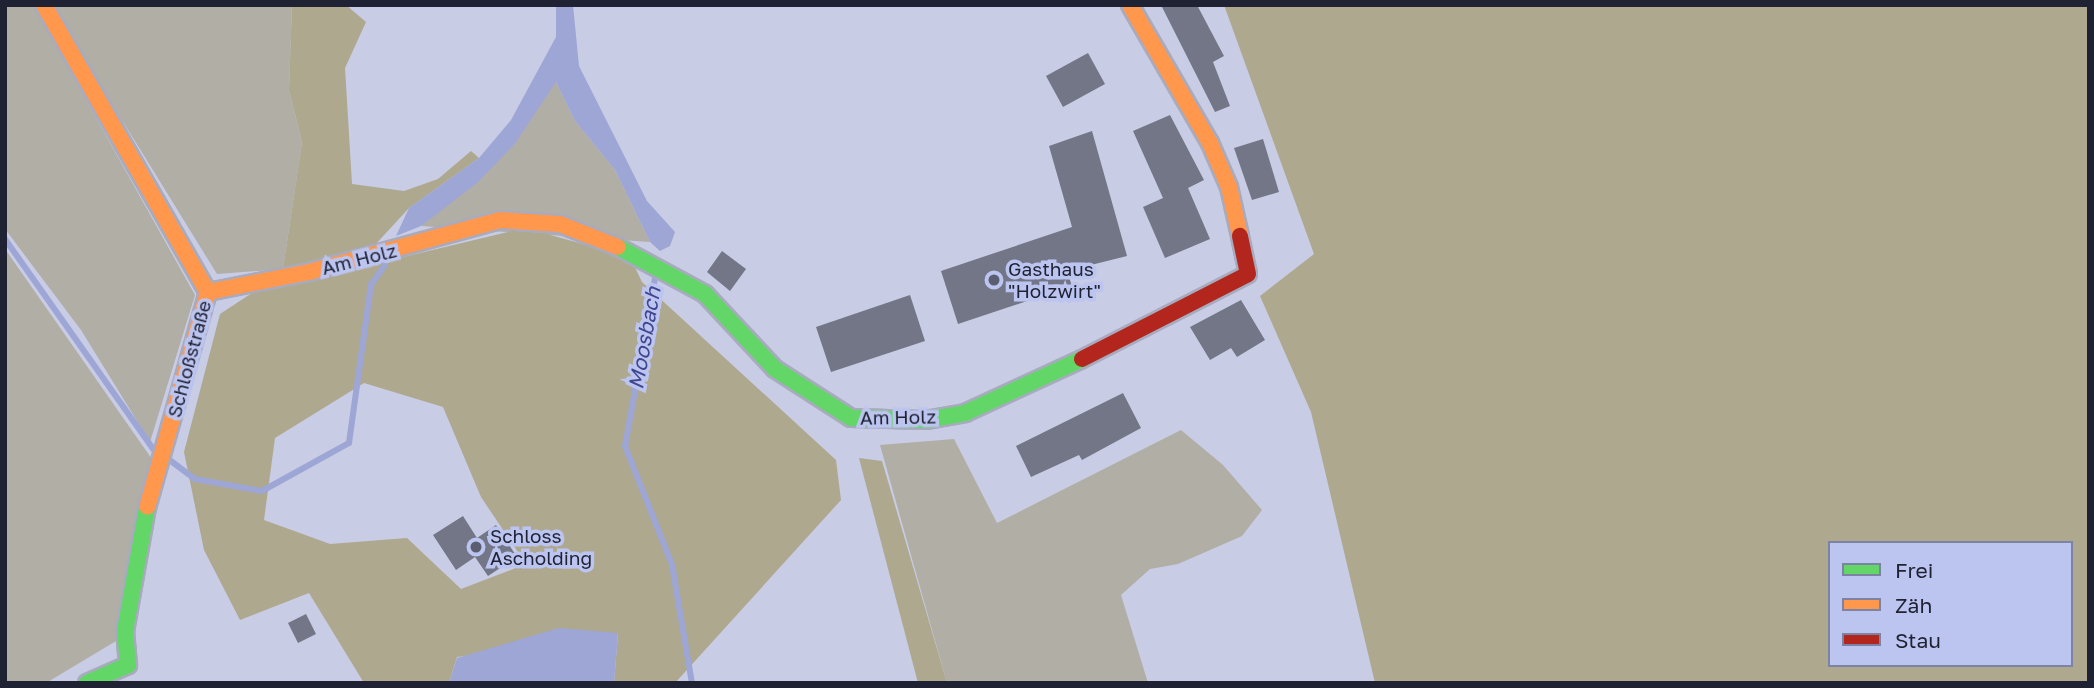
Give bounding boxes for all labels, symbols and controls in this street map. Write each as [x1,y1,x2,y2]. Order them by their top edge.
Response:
street label: Am Holz [319,239,399,279]
place label: Gasthaus "Holzwirt" [1008,258,1101,302]
marker: Gasthaus "Holzwirt" [986,272,1002,288]
water label: Moosbach [623,285,665,391]
street label: Schloßstraße [162,298,216,420]
street label: Am Holz [860,405,936,429]
place label: Schloss Ascholding [490,525,592,569]
marker: Schloss Ascholding [468,539,484,555]
legend [1828,541,2073,667]
text: Frei [1895,557,1933,583]
text: Zäh [1895,592,1932,618]
text: Stau [1895,627,1941,653]

